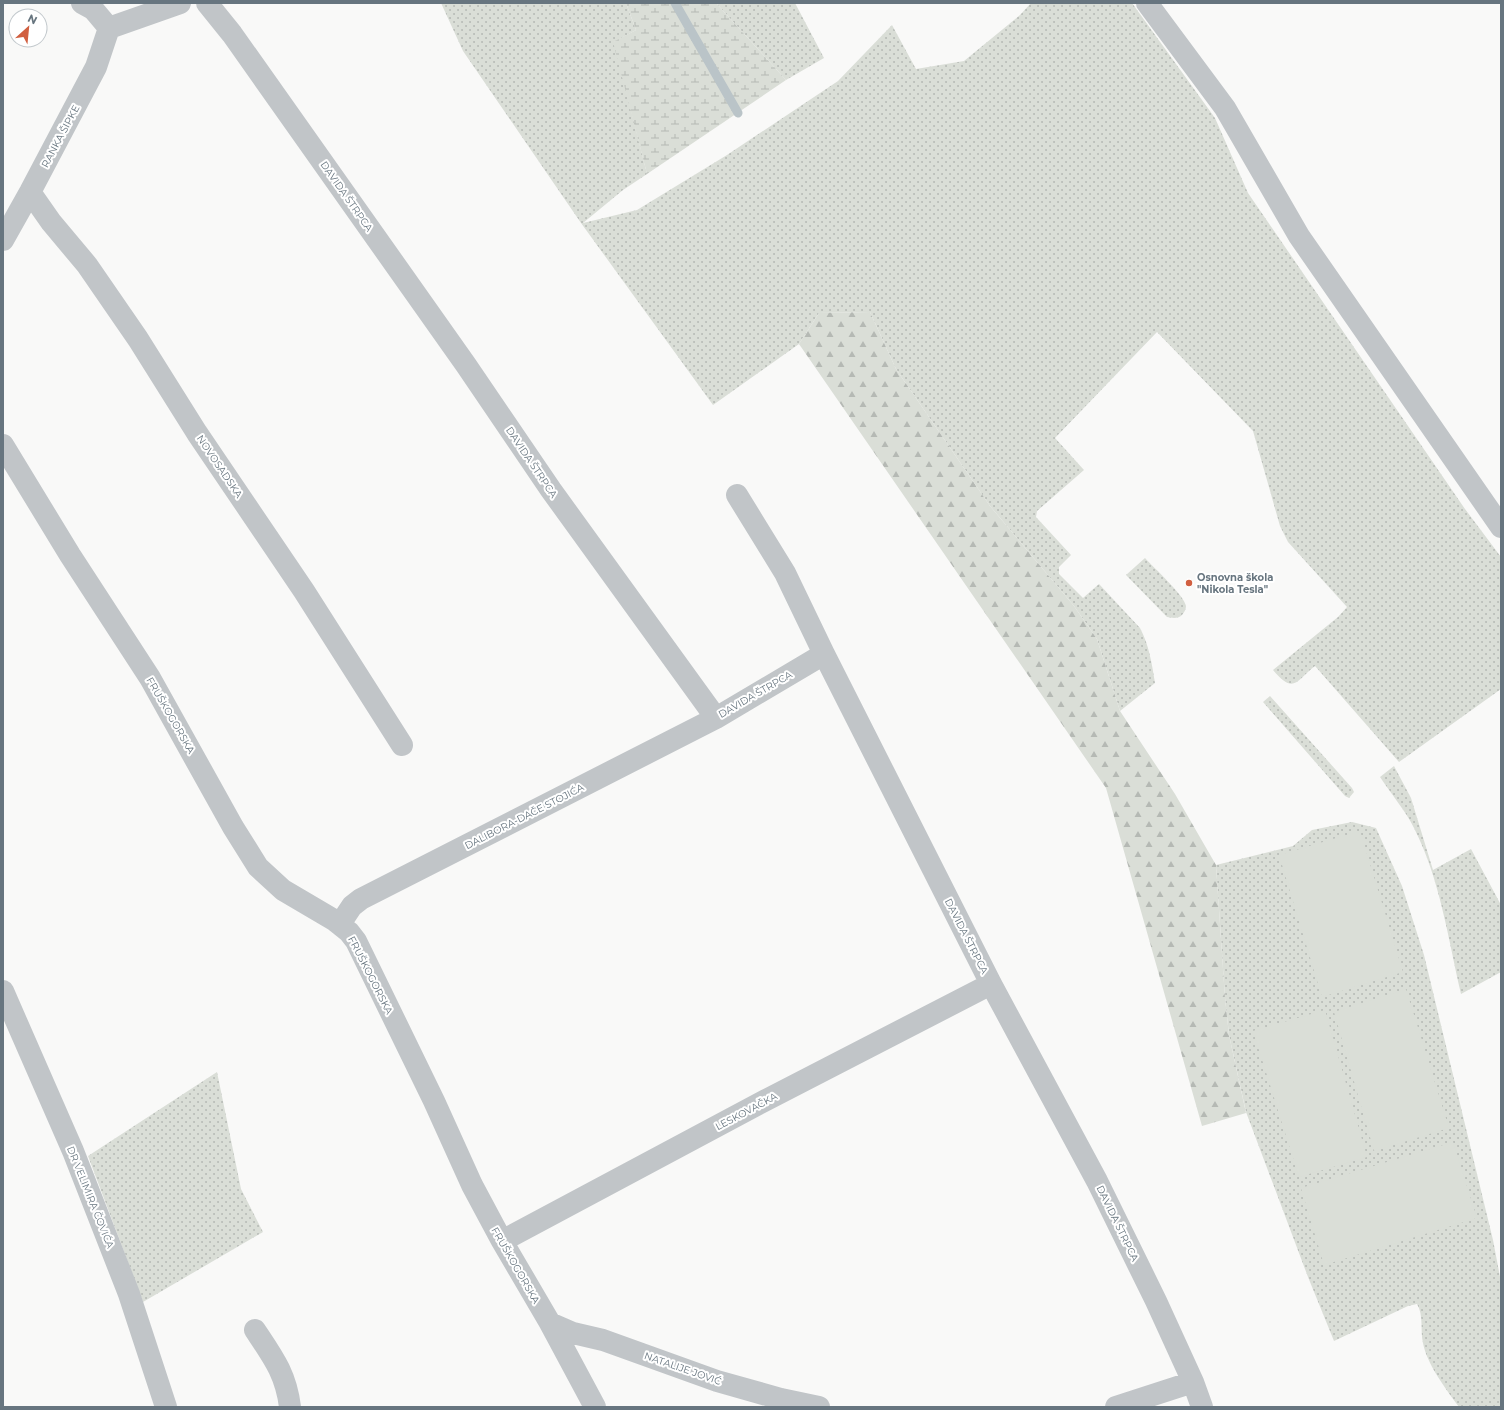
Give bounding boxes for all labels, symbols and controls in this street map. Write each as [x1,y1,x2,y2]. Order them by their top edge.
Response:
north arrow [8,8,48,48]
text: N [25,11,40,27]
street label: RANKA ŠIPKE [38,102,83,170]
street label: DAVIDA ŠTRPCA [317,159,376,235]
street label: DAVIDA ŠTRPCA [503,424,561,501]
street label: NOVOSADSKA [194,432,246,501]
place label: Osnovna škola "Nikola Tesla" [1197,571,1273,596]
marker: Osnovna škola "Nikola Tesla" [1184,578,1194,588]
street label: DAVIDA ŠTRPCA [716,668,795,721]
street label: FRUŠKOGORSKA [143,675,198,757]
street label: DALIBORA-DAČE STOJIĆA [462,780,587,852]
street label: DAVIDA ŠTRPCA [942,896,992,977]
street label: FRUŠKOGORSKA [345,934,396,1017]
street label: LESKOVAČKA [713,1089,780,1133]
street label: DR VELIMIRA ČOVIĆA [64,1144,117,1251]
street label: DAVIDA ŠTRPCA [1094,1183,1142,1264]
street label: FRUŠKOGORSKA [488,1225,543,1307]
street label: NATALIJE JOVIĆ [642,1349,723,1388]

